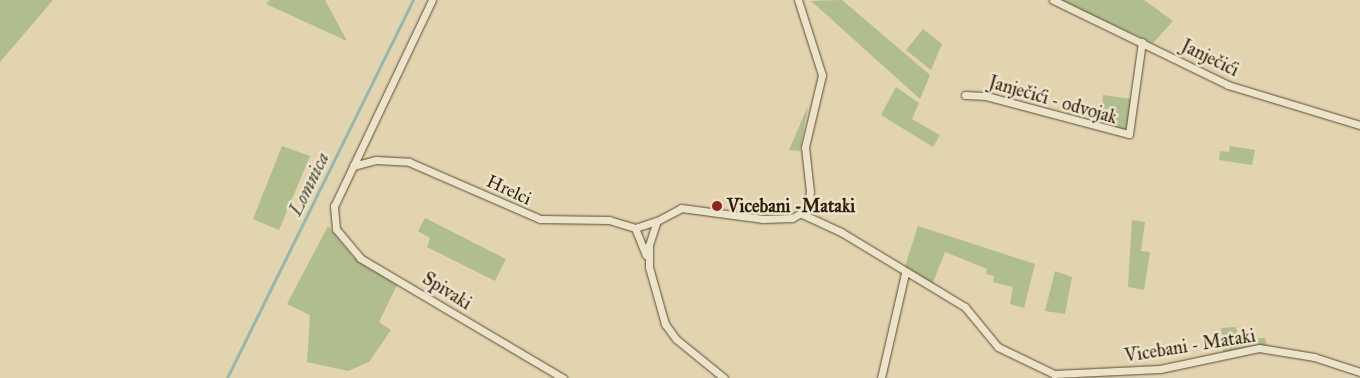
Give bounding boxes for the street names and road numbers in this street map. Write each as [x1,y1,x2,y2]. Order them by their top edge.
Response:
street label: Janječići [1178,35,1242,81]
street label: Janječići - odvojak [986,71,1120,129]
street label: Hrelci [483,170,535,210]
street label: Spivaki [419,268,475,314]
street label: Vicebani - Mataki [1123,325,1257,367]

